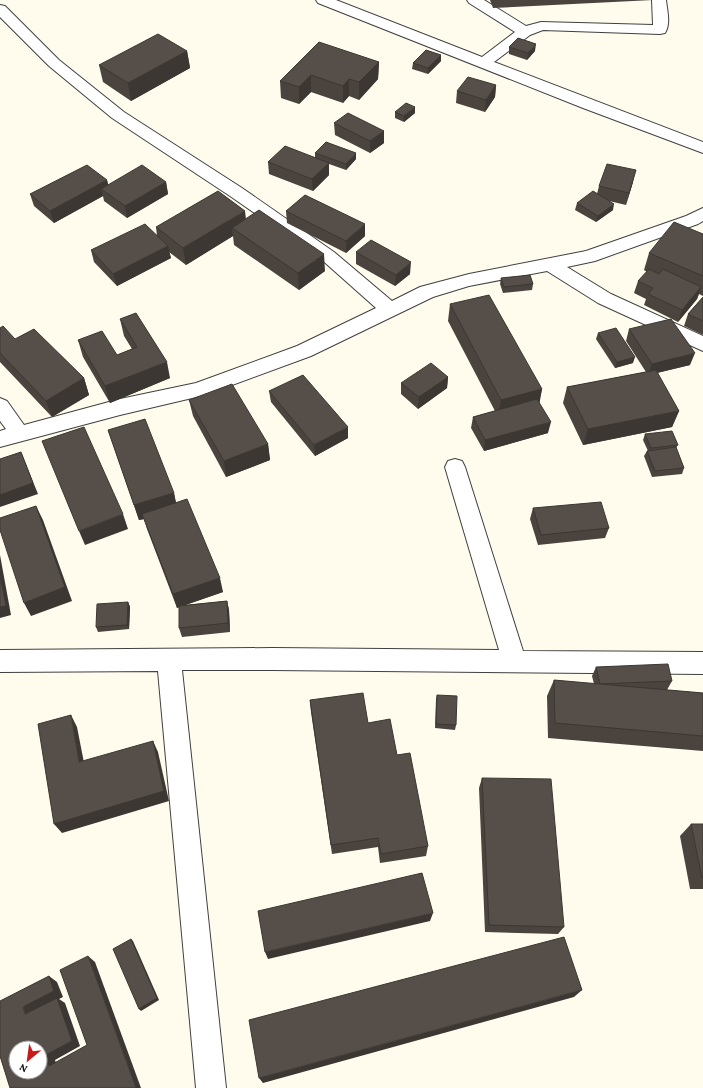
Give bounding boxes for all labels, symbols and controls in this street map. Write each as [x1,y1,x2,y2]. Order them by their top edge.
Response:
north arrow [8,1040,48,1080]
text: N [17,1061,29,1076]

